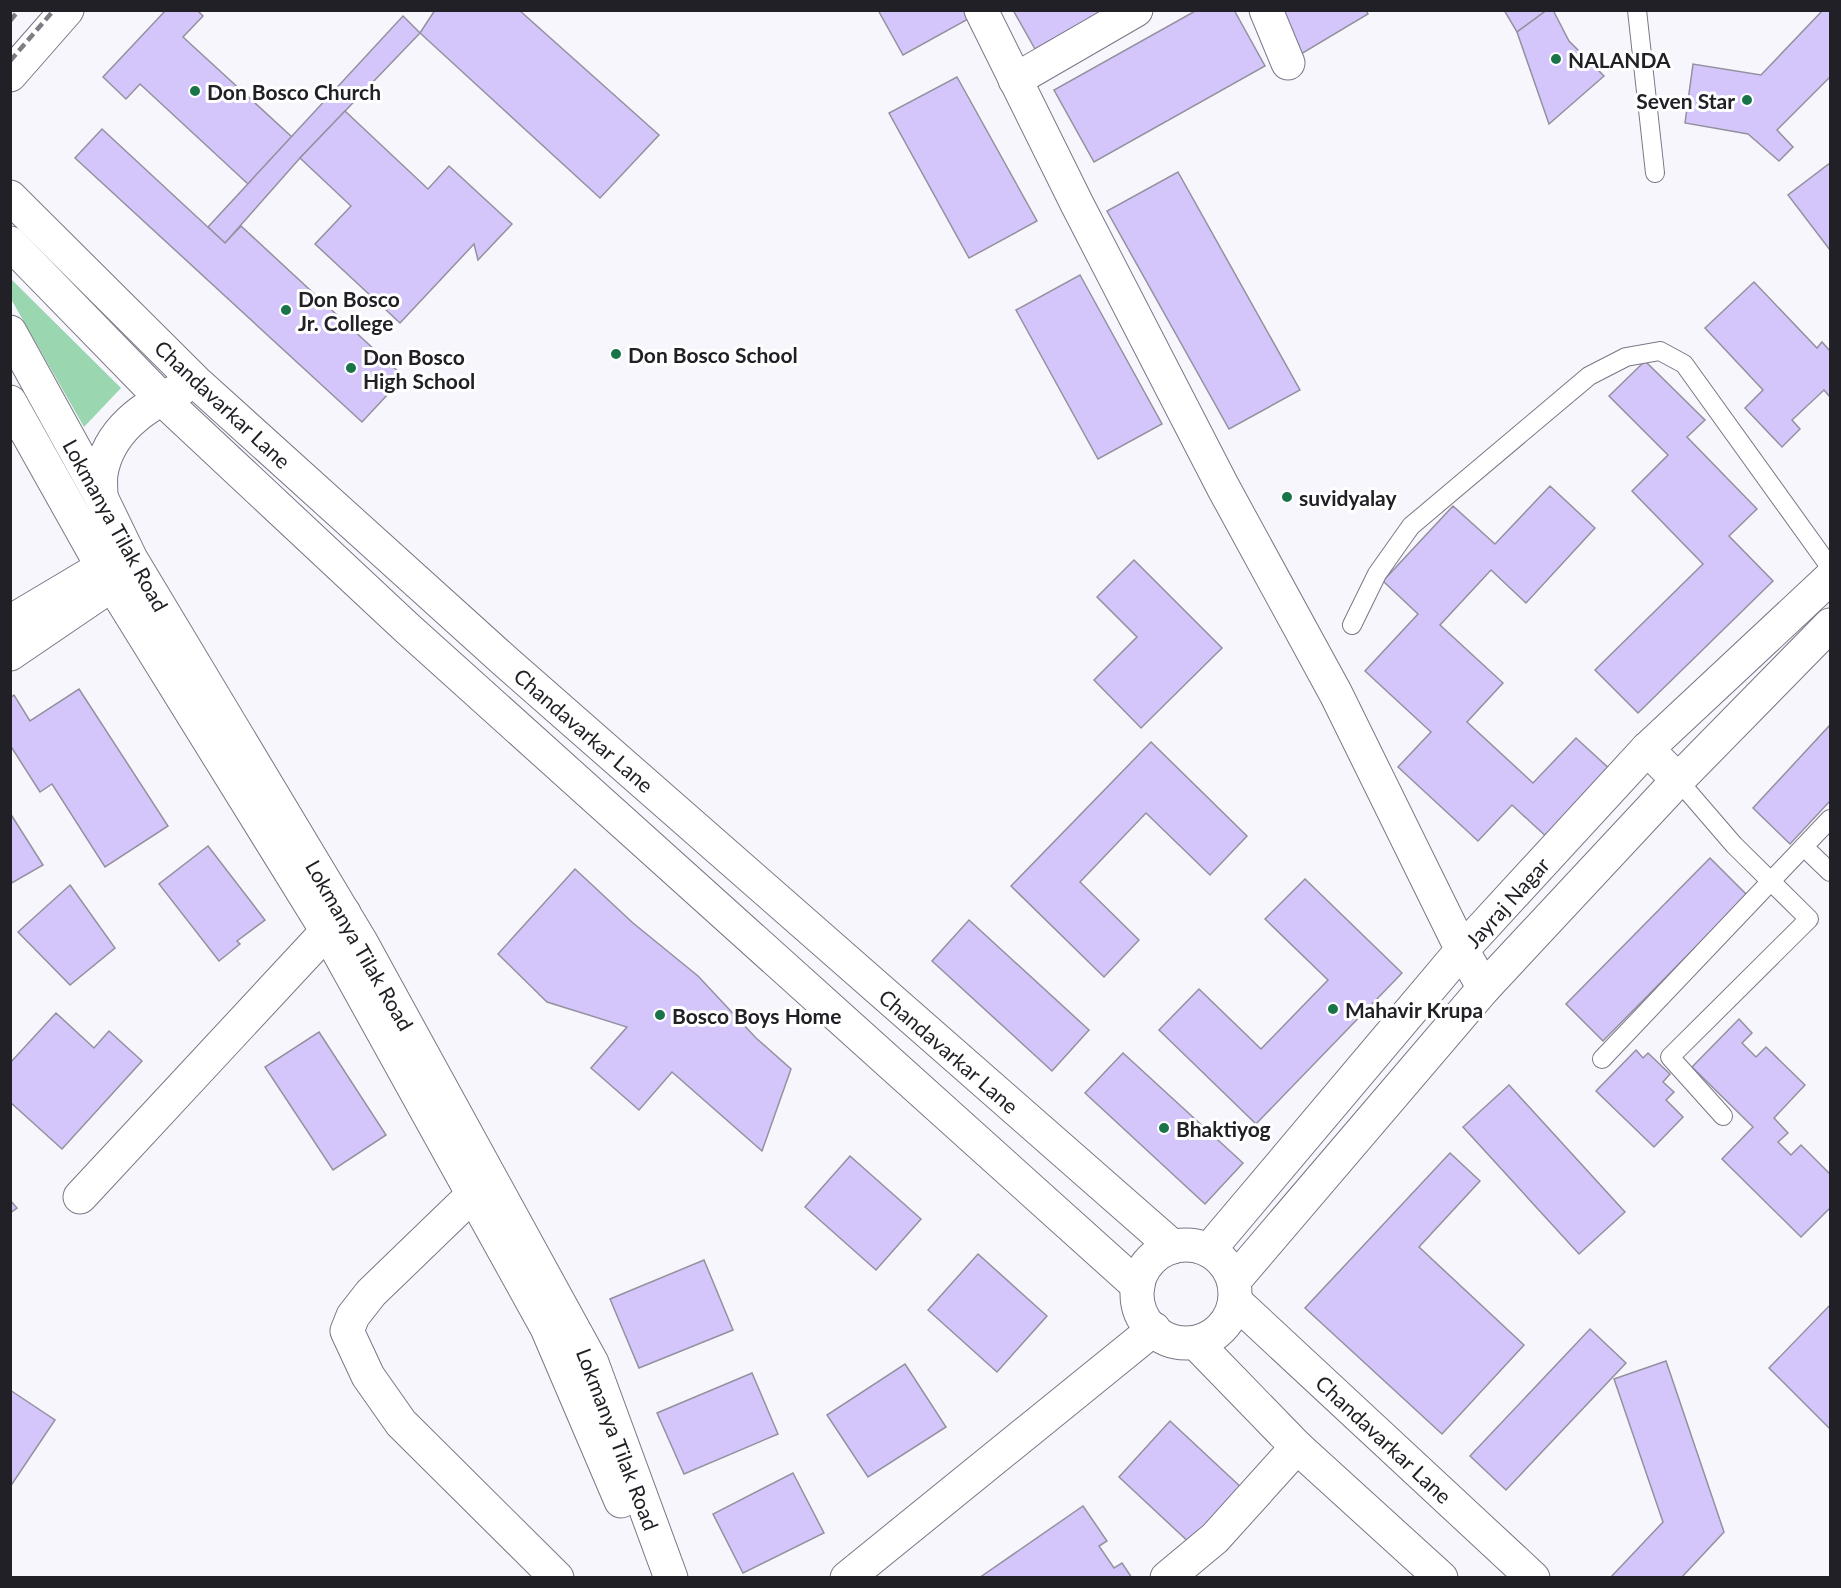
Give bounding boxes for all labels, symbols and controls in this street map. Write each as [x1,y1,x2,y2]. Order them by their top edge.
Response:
place label: NALANDA [1568,47,1671,72]
marker: NALANDA [1549,52,1563,66]
place label: Don Bosco Church [207,79,381,104]
marker: Don Bosco Church [188,84,202,98]
place label: Seven Star [1636,88,1735,113]
marker: Seven Star [1740,93,1754,107]
place label: Don Bosco Jr. College [298,286,400,335]
marker: Don Bosco Jr. College [279,303,293,317]
street label: Chandavarkar Lane [150,335,296,473]
place label: Don Bosco School [628,342,798,367]
place label: Don Bosco High School [363,344,475,393]
marker: Don Bosco School [609,347,623,361]
marker: Don Bosco High School [344,361,358,375]
street label: Lokmanya Tilak Road [58,435,174,615]
place label: suvidyalay [1299,485,1397,510]
marker: suvidyalay [1280,490,1294,504]
street label: Chandavarkar Lane [509,663,659,797]
street label: Jayraj Nagar [1460,851,1554,952]
street label: Lokmanya Tilak Road [301,855,419,1035]
street label: Chandavarkar Lane [874,984,1024,1118]
place label: Mahavir Krupa [1345,997,1483,1022]
marker: Mahavir Krupa [1326,1002,1340,1016]
place label: Bosco Boys Home [672,1003,841,1028]
marker: Bosco Boys Home [653,1008,667,1022]
place label: Bhaktiyog [1176,1116,1271,1141]
marker: Bhaktiyog [1157,1121,1171,1135]
street label: Lokmanya Tilak Road [572,1344,664,1534]
street label: Chandavarkar Lane [1311,1370,1457,1508]

